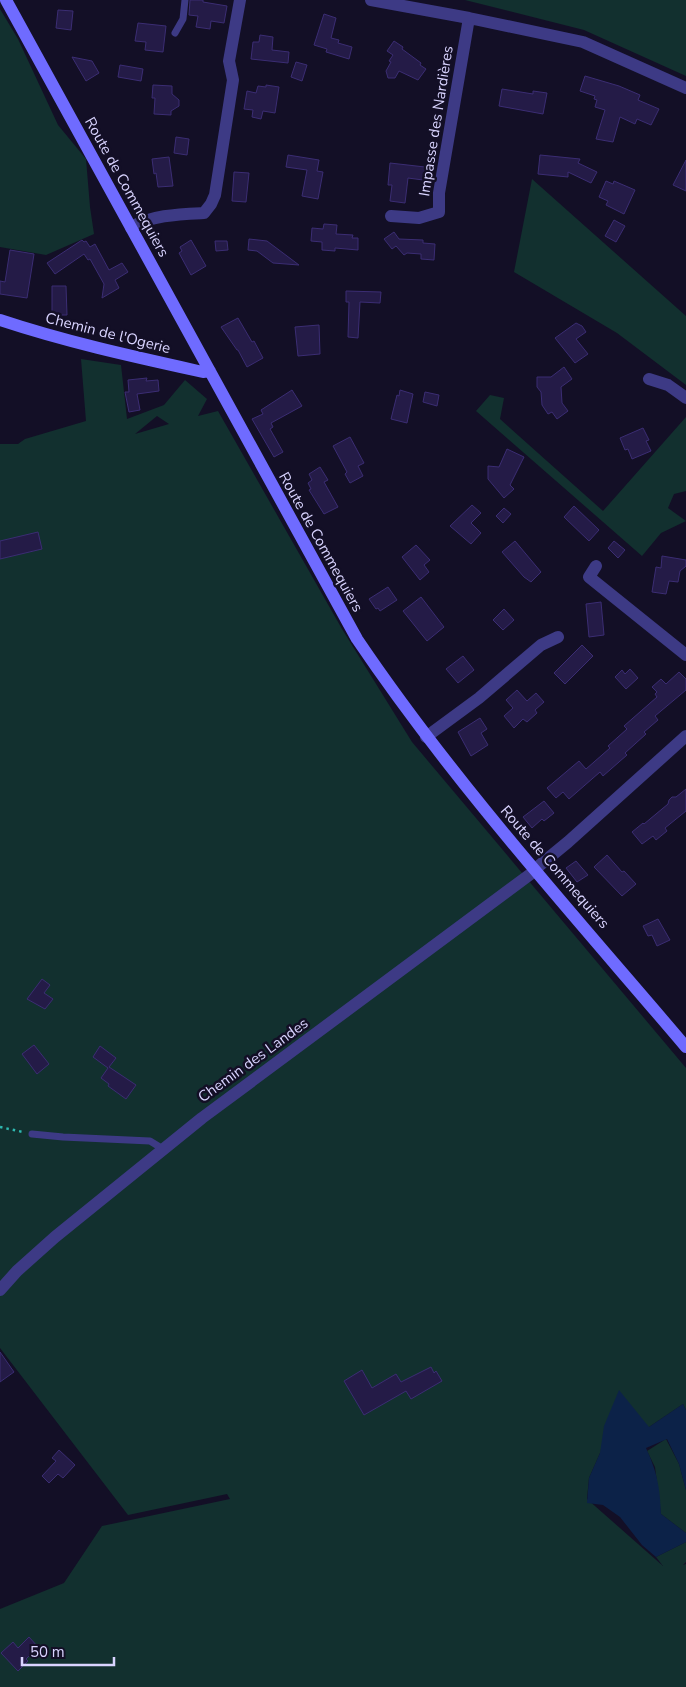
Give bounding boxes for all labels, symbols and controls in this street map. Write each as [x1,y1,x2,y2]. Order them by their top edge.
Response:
street label: Impasse des Nardières [414,44,458,198]
street label: Route de Commequiers [80,114,174,260]
street label: Chemin de l'Ogerie [43,308,173,358]
street label: Route de Commequiers [274,469,368,615]
street label: Route de Commequiers [496,801,614,933]
street label: Chemin des Landes [194,1013,312,1107]
scale bar [22,1634,115,1666]
text: 50 m [30,1642,65,1662]

